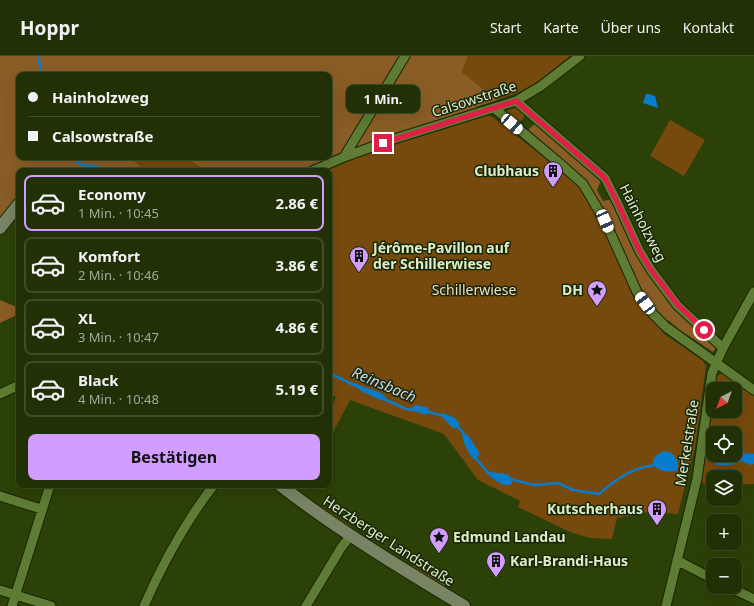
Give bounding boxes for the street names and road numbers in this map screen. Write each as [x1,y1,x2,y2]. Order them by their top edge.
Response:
street label: Calsowstraße [429,76,519,121]
street label: Hainholzweg [616,180,671,265]
street label: Merkelstraße [670,398,703,487]
street label: Herzberger Landstraße [320,491,459,590]

